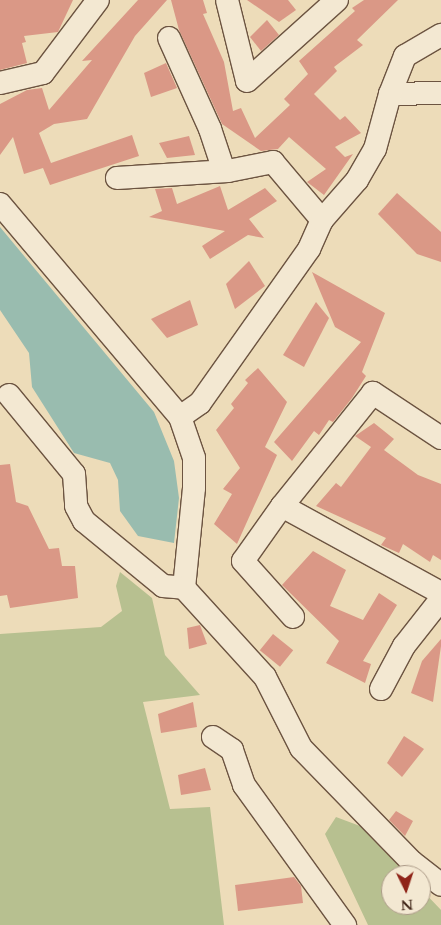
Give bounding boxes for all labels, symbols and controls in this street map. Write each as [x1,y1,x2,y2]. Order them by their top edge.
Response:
north arrow [381,865,431,915]
text: N [400,895,414,914]

